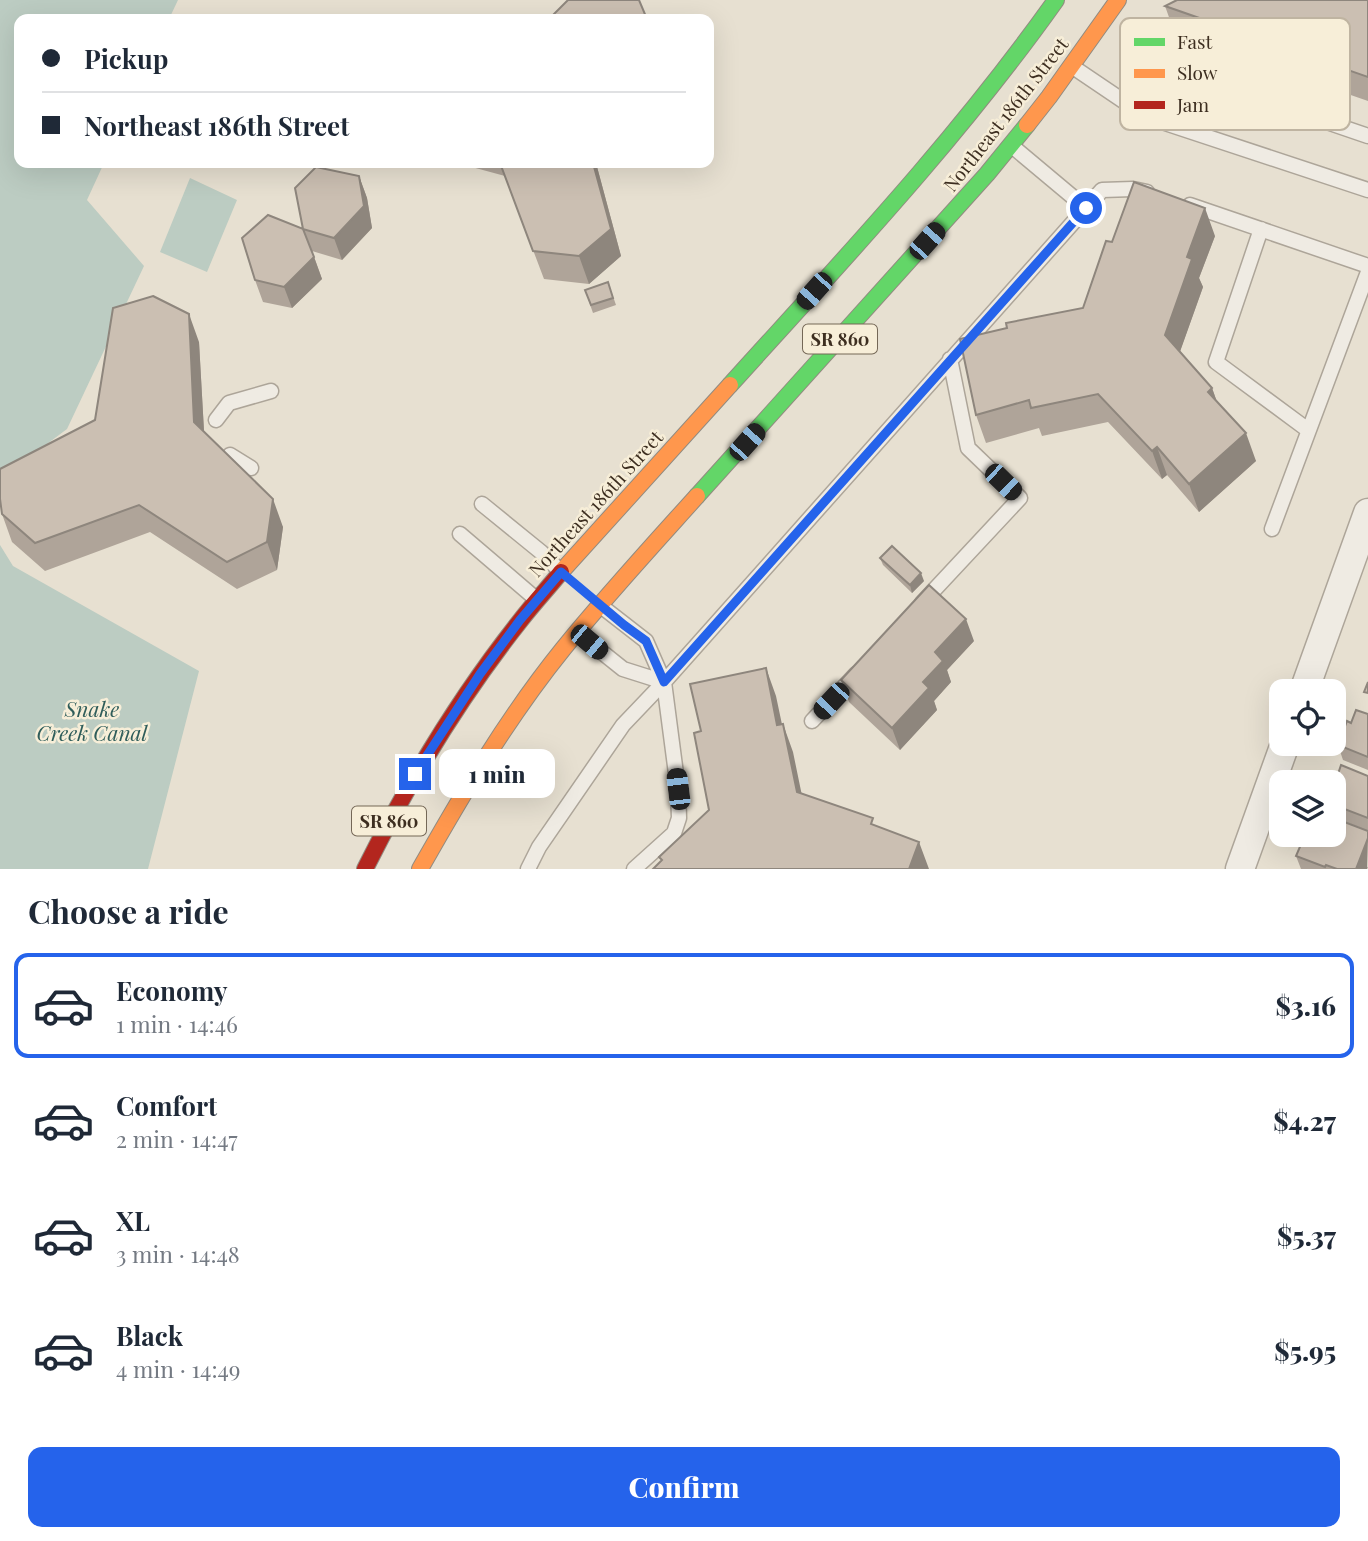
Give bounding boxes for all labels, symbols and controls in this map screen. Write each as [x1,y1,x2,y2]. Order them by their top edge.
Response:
legend [1120,18,1350,130]
text: Fast [1177,28,1213,54]
street label: Northeast 186th Street [937,31,1074,196]
text: Pickup [84,41,168,76]
text: Slow [1177,59,1218,85]
text: Jam [1176,91,1209,117]
text: Northeast 186th Street [84,108,349,143]
route start [1070,192,1102,224]
car [906,218,949,264]
car [793,268,836,314]
road number: SR 860 [803,324,877,354]
car [726,419,769,465]
street label: Northeast 186th Street [522,424,668,582]
car [981,460,1026,504]
car [567,620,612,664]
car [809,678,854,724]
map controls [1269,679,1346,847]
button: locate [1269,679,1346,756]
water label: Snake Creek Canal [37,694,149,746]
callout: 1 min [440,750,555,798]
route end [399,758,431,790]
text: 1 min [469,758,525,789]
car [666,767,691,811]
button: layers [1269,770,1346,847]
road number: SR 860 [352,806,426,836]
text: Choose a ride [28,889,229,932]
text: Economy [116,973,227,1008]
icon: car [32,974,95,1037]
text: $3.16 [1275,988,1336,1023]
text: 1 min · 14:46 [116,1008,238,1039]
text: Comfort [116,1088,217,1123]
icon: car [32,1089,95,1152]
text: $4.27 [1273,1103,1336,1138]
text: 2 min · 14:47 [116,1123,238,1154]
text: XL [116,1203,150,1238]
icon: car [32,1204,95,1267]
text: $5.37 [1277,1218,1336,1253]
text: 3 min · 14:48 [116,1238,240,1269]
text: Black [116,1318,183,1353]
icon: car [32,1319,95,1382]
text: $5.95 [1274,1333,1336,1368]
text: 4 min · 14:49 [116,1353,241,1384]
button: Confirm [28,1447,1340,1527]

